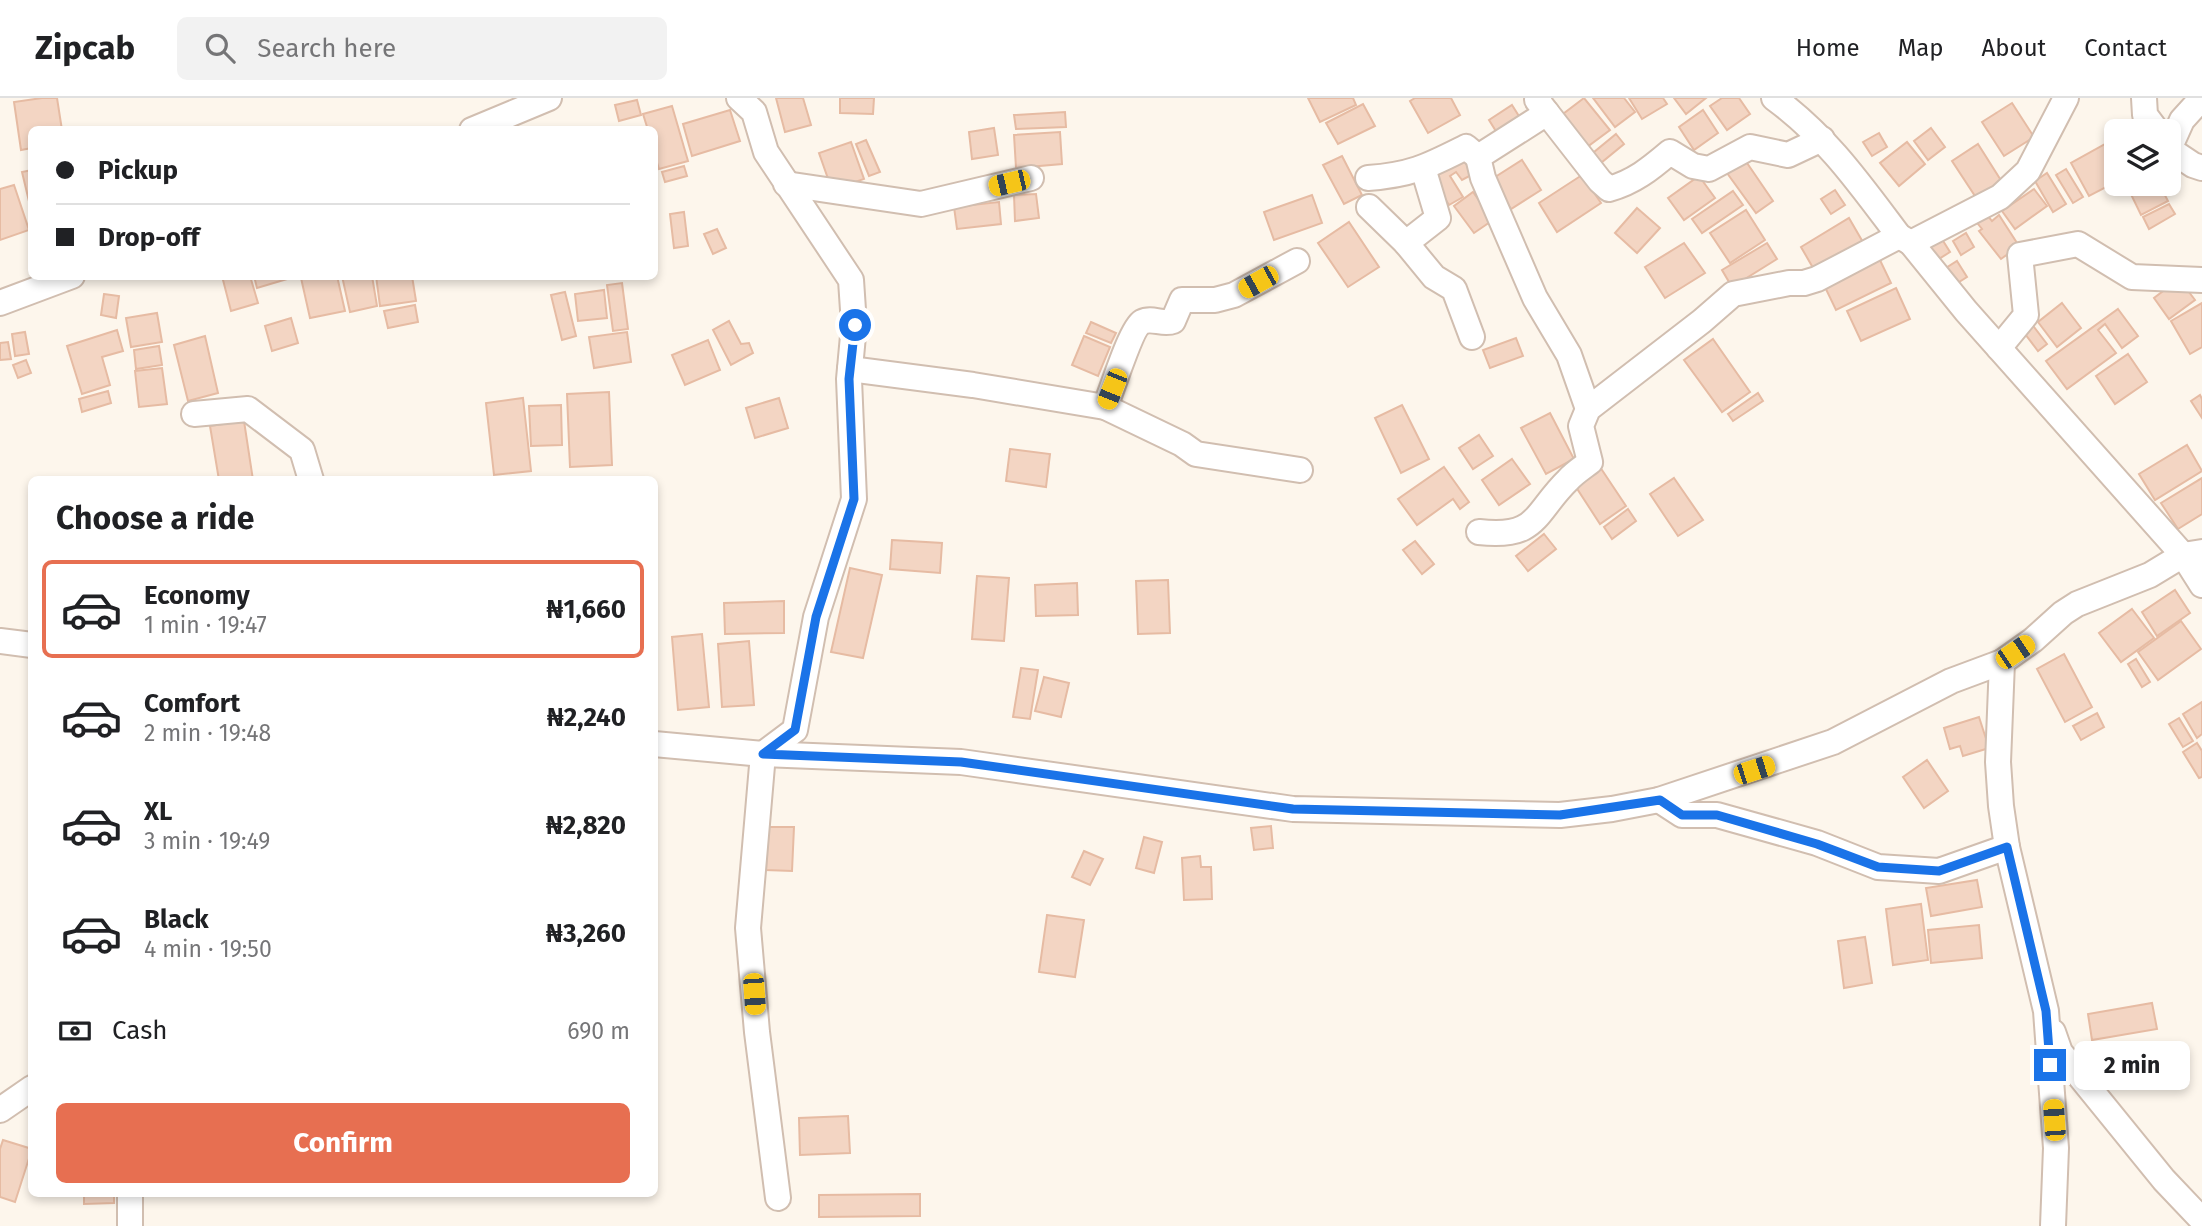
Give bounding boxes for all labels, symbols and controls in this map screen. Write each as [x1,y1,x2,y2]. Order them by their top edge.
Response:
search box [177,17,667,80]
text: Zipcab [35,28,135,68]
icon: search [201,29,239,67]
text: Search here [257,33,396,64]
text: Home [1796,34,1860,62]
text: Map [1898,34,1944,62]
text: About [1982,34,2046,62]
text: Contact [2084,34,2167,62]
map controls [2104,119,2181,196]
button: layers [2104,119,2181,196]
text: Pickup [98,155,178,186]
car [987,168,1032,198]
text: Drop-off [98,222,200,253]
car [1235,263,1282,301]
route start [839,309,871,341]
car [1095,366,1130,412]
text: Choose a ride [56,499,254,537]
icon: car [60,578,123,641]
text: Economy [144,580,250,611]
text: ₦1,660 [546,594,626,625]
text: 1 min · 19:47 [144,611,267,639]
car [1992,632,2039,672]
icon: car [60,686,123,749]
text: Comfort [144,688,240,719]
text: ₦2,240 [547,702,626,733]
text: 2 min · 19:48 [144,719,271,747]
car [1731,754,1778,786]
icon: car [60,794,123,857]
text: XL [144,796,172,827]
text: ₦2,820 [546,810,626,841]
text: 3 min · 19:49 [144,827,270,855]
icon: car [60,902,123,965]
text: Black [144,904,209,935]
text: ₦3,260 [546,918,626,949]
text: 4 min · 19:50 [144,935,272,963]
car [743,972,766,1016]
icon: cash [56,1012,94,1050]
text: Cash [112,1015,168,1046]
text: 690 m [567,1017,630,1045]
callout: 2 min [2074,1040,2190,1090]
route end [2034,1049,2066,1081]
text: 2 min [2104,1051,2160,1079]
car [2043,1098,2066,1142]
button: Confirm [56,1103,630,1183]

